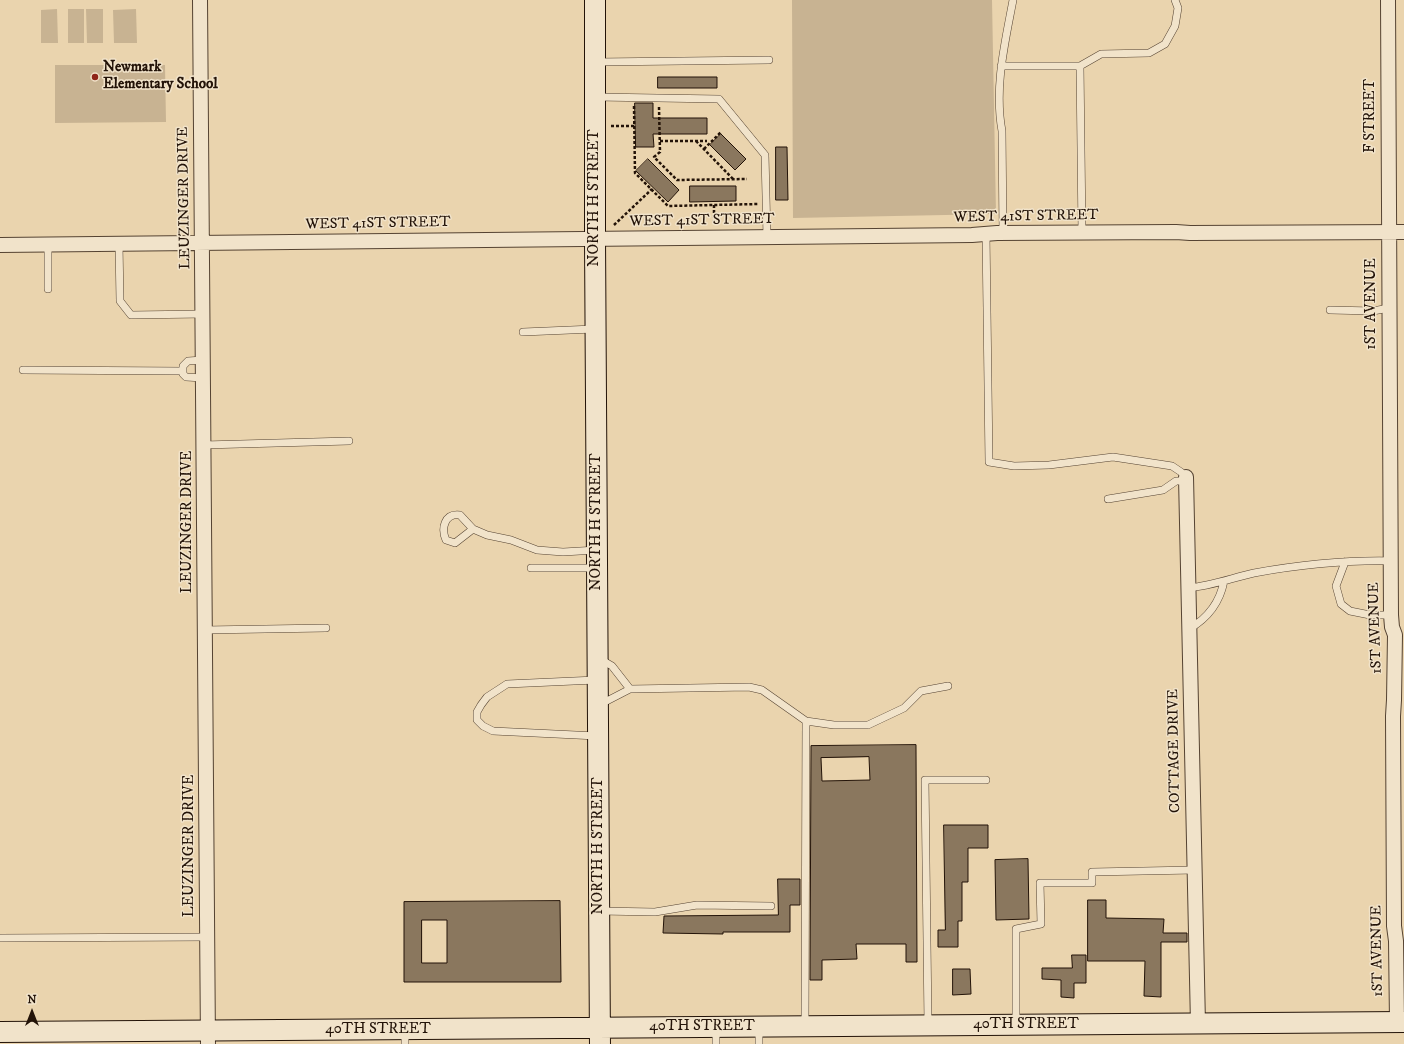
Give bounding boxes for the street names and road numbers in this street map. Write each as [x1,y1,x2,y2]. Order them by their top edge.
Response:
street label: F STREET [1362,79,1380,153]
street label: LEUZINGER DRIVE [175,127,195,269]
street label: NORTH H STREET [586,129,604,267]
street label: WEST 41ST STREET [953,207,1099,227]
street label: WEST 41ST STREET [629,211,775,231]
street label: WEST 41ST STREET [305,214,451,234]
street label: 1ST AVENUE [1363,258,1381,350]
street label: LEUZINGER DRIVE [179,451,197,593]
street label: NORTH H STREET [588,453,606,591]
street label: 1ST AVENUE [1365,582,1387,674]
street label: COTTAGE DRIVE [1165,689,1185,813]
street label: LEUZINGER DRIVE [181,775,199,917]
street label: NORTH H STREET [590,777,608,915]
street label: 1ST AVENUE [1368,905,1388,997]
street label: 40TH STREET [973,1016,1079,1034]
street label: 40TH STREET [649,1018,755,1036]
street label: 40TH STREET [325,1021,431,1039]

